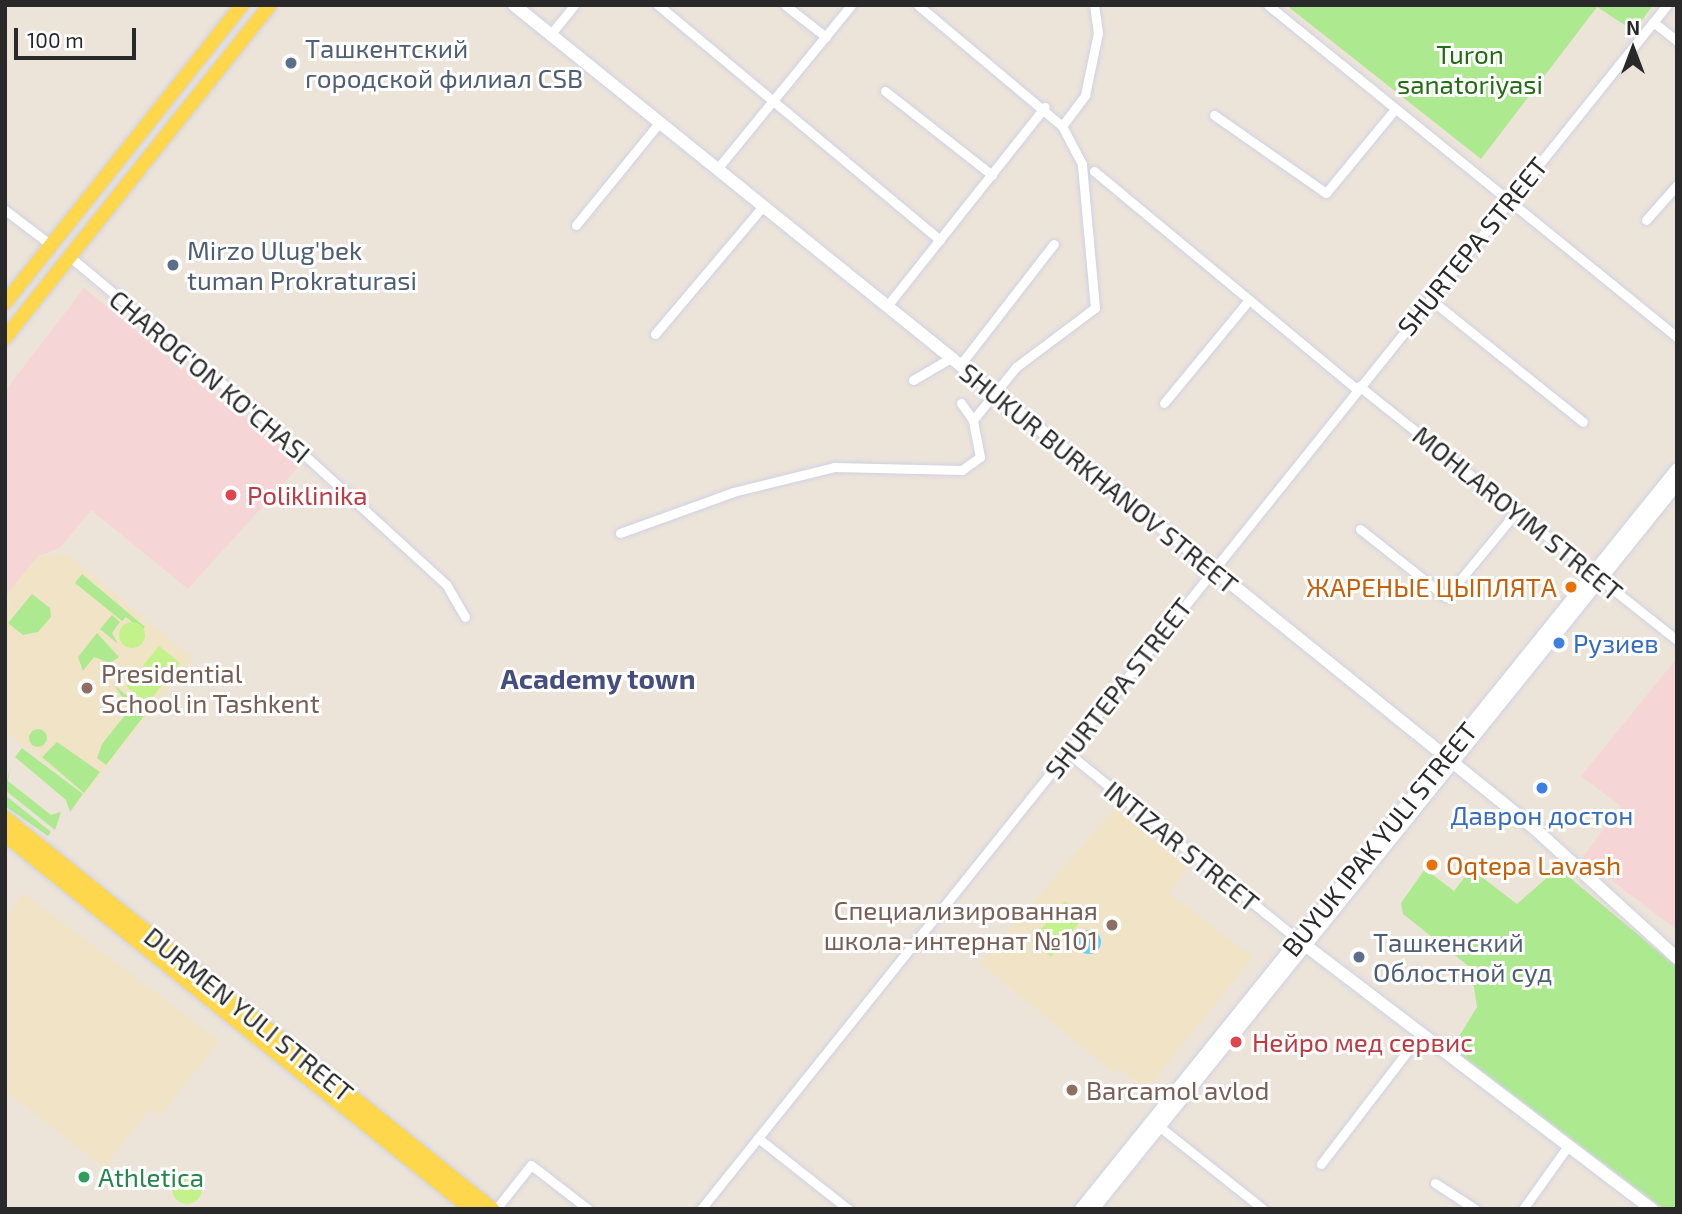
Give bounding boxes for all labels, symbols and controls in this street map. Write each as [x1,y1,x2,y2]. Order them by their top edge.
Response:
scale bar [18,14,140,58]
north arrow [1598,14,1668,84]
text: N [1626,16,1640,39]
text: 100 m [27,27,84,52]
place label: Ташкентский городской филиал CSB [305,32,583,94]
park label: Turon sanatoriyasi [1397,38,1543,100]
marker: Ташкентский городской филиал CSB [283,55,299,71]
street label: SHURTEPA STREET [1390,150,1554,342]
place label: Mirzo Ulug'bek tuman Prokraturasi [187,234,417,296]
marker: Mirzo Ulug'bek tuman Prokraturasi [165,257,181,273]
street label: CHAROG'ON KO'CHASI [103,283,317,469]
street label: SHUKUR BURKHANOV STREET [953,356,1245,600]
street label: MOHLAROYIM STREET [1407,419,1629,607]
place label: Poliklinika [247,479,368,511]
marker: Poliklinika [221,485,241,505]
place label: ЖАРЕНЫЕ ЦЫПЛЯТА [1306,571,1557,603]
marker: ЖАРЕНЫЕ ЦЫПЛЯТА [1563,579,1579,595]
street label: SHURTEPA STREET [1038,591,1198,785]
place label: Рузиев [1573,627,1659,659]
marker: Рузиев [1551,635,1567,651]
place label: Presidential School in Tashkent [101,657,321,718]
district label: Academy town [500,661,696,695]
marker: Presidential School in Tashkent [79,680,95,696]
street label: BUYUK IPAK YULI STREET [1275,715,1483,963]
street label: INTIZАR STREET [1098,774,1266,918]
marker: Даврон достон [1534,780,1550,796]
place label: Даврон достон [1450,799,1634,831]
place label: Oqtepa Lavash [1446,849,1621,881]
marker: Oqtepa Lavash [1424,857,1440,873]
place label: Специализированная школа-интернат №101 [824,894,1098,956]
marker: Специализированная школа-интернат №101 [1104,917,1120,933]
street label: DURMEN YULI STREET [138,920,360,1108]
place label: Ташкенский Облостной суд [1373,926,1552,988]
marker: Ташкенский Облостной суд [1351,949,1367,965]
place label: Нейро мед сервис [1252,1026,1473,1058]
marker: Нейро мед сервис [1226,1032,1246,1052]
place label: Barcamol avlod [1086,1074,1270,1106]
marker: Barcamol avlod [1064,1082,1080,1098]
place label: Athletica [98,1161,204,1193]
marker: Athletica [76,1169,92,1185]

